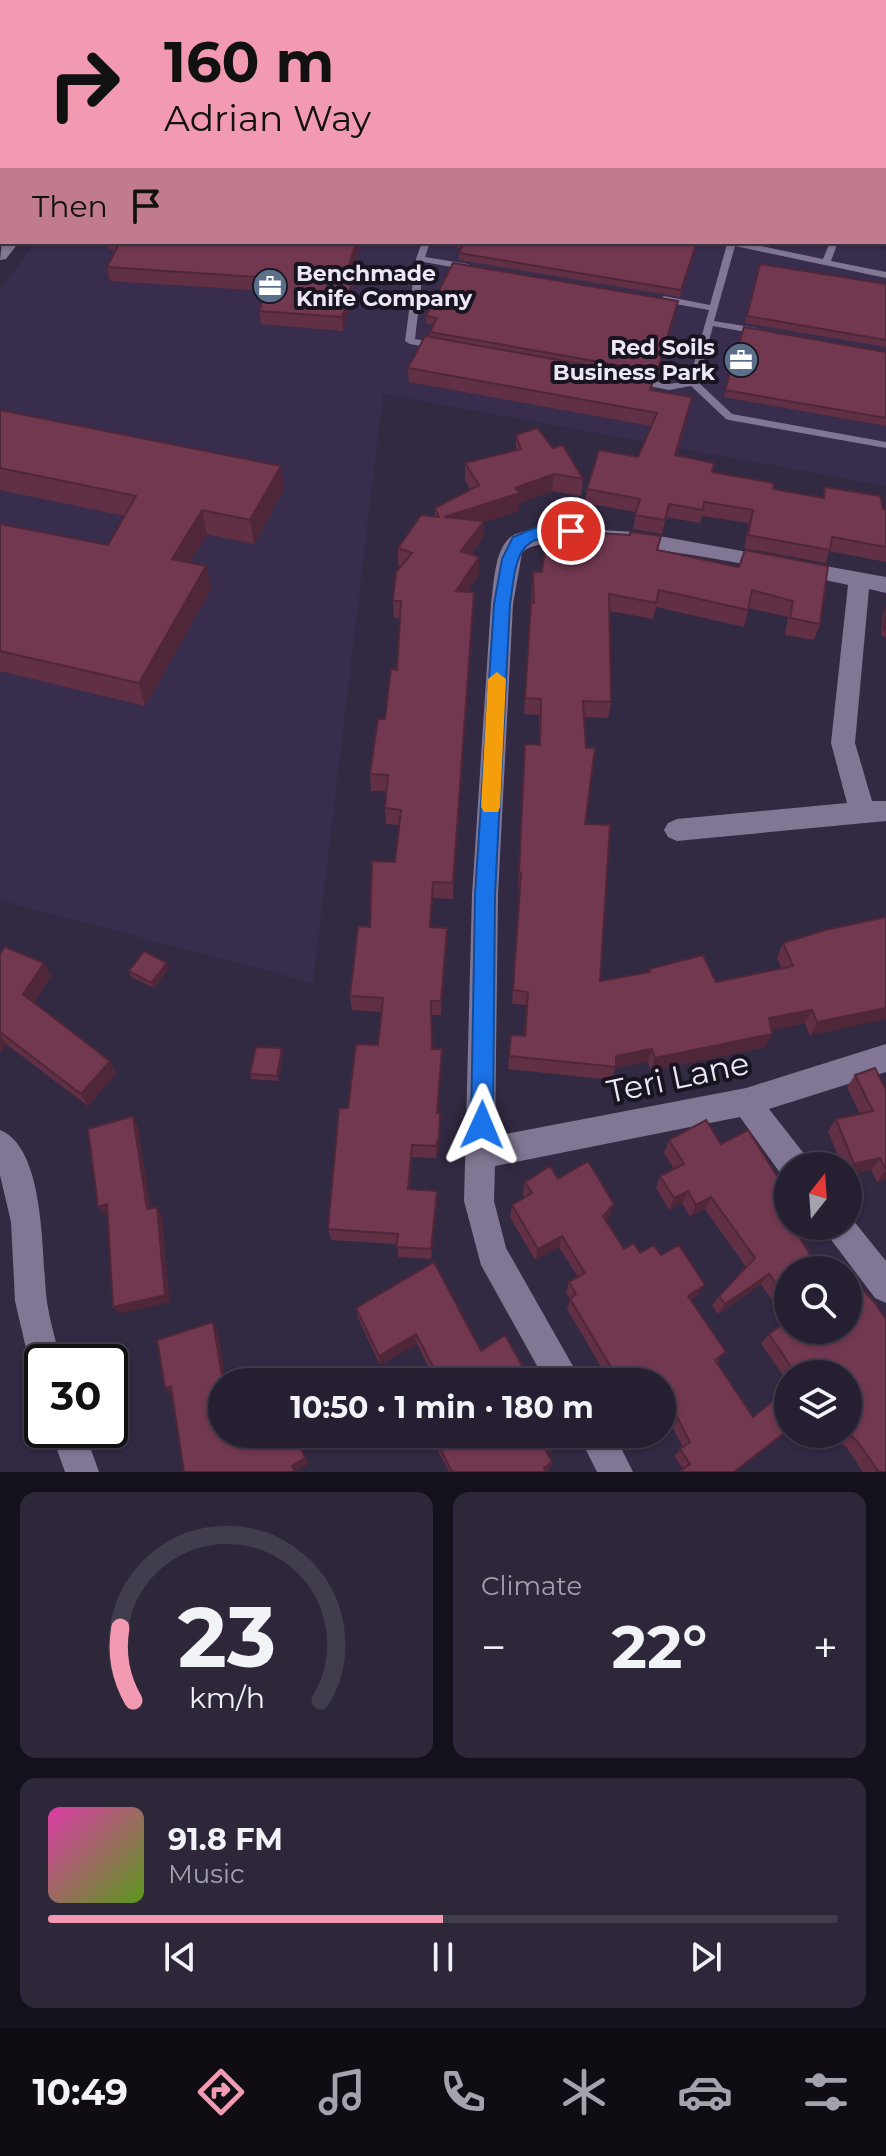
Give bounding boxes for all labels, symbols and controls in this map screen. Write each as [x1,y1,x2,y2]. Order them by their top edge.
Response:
text: 160 m [164,28,334,96]
icon: right [32,32,136,136]
text: Adrian Way [164,96,371,140]
icon: arrive [124,184,168,228]
text: Then [32,188,108,225]
place label: Benchmade Knife Company [296,260,473,312]
office icon: Benchmade Knife Company [251,267,289,305]
place label: Red Soils Business Park [553,334,716,386]
office icon: Red Soils Business Park [722,341,760,379]
pin [537,497,605,565]
icon: arrive [549,509,593,553]
street label: Teri Lane [603,1043,753,1111]
position arrow [440,1083,524,1167]
north arrow [774,1152,862,1240]
map controls [774,1152,862,1448]
button: search [774,1256,862,1344]
speed limit sign: 30 [24,1344,128,1448]
button: layers [774,1360,862,1448]
text: 10:50 · 1 min · 180 m [290,1389,594,1426]
text: Climate [481,1570,582,1602]
text: 23 [177,1586,276,1688]
text: 22° [612,1610,707,1683]
text: − [481,1620,506,1674]
text: + [813,1620,838,1674]
text: km/h [188,1680,265,1715]
text: 91.8 FM [168,1821,283,1858]
text: Music [168,1858,245,1890]
icon: previous [158,1935,202,1979]
icon: pause [421,1935,465,1979]
icon: next [684,1935,728,1979]
icon: directions [193,2064,249,2120]
icon: music [314,2064,370,2120]
icon: phone [435,2064,491,2120]
icon: climate [556,2064,612,2120]
icon: car [677,2064,733,2120]
icon: filters [798,2064,854,2120]
text: 10:49 [32,2070,128,2114]

